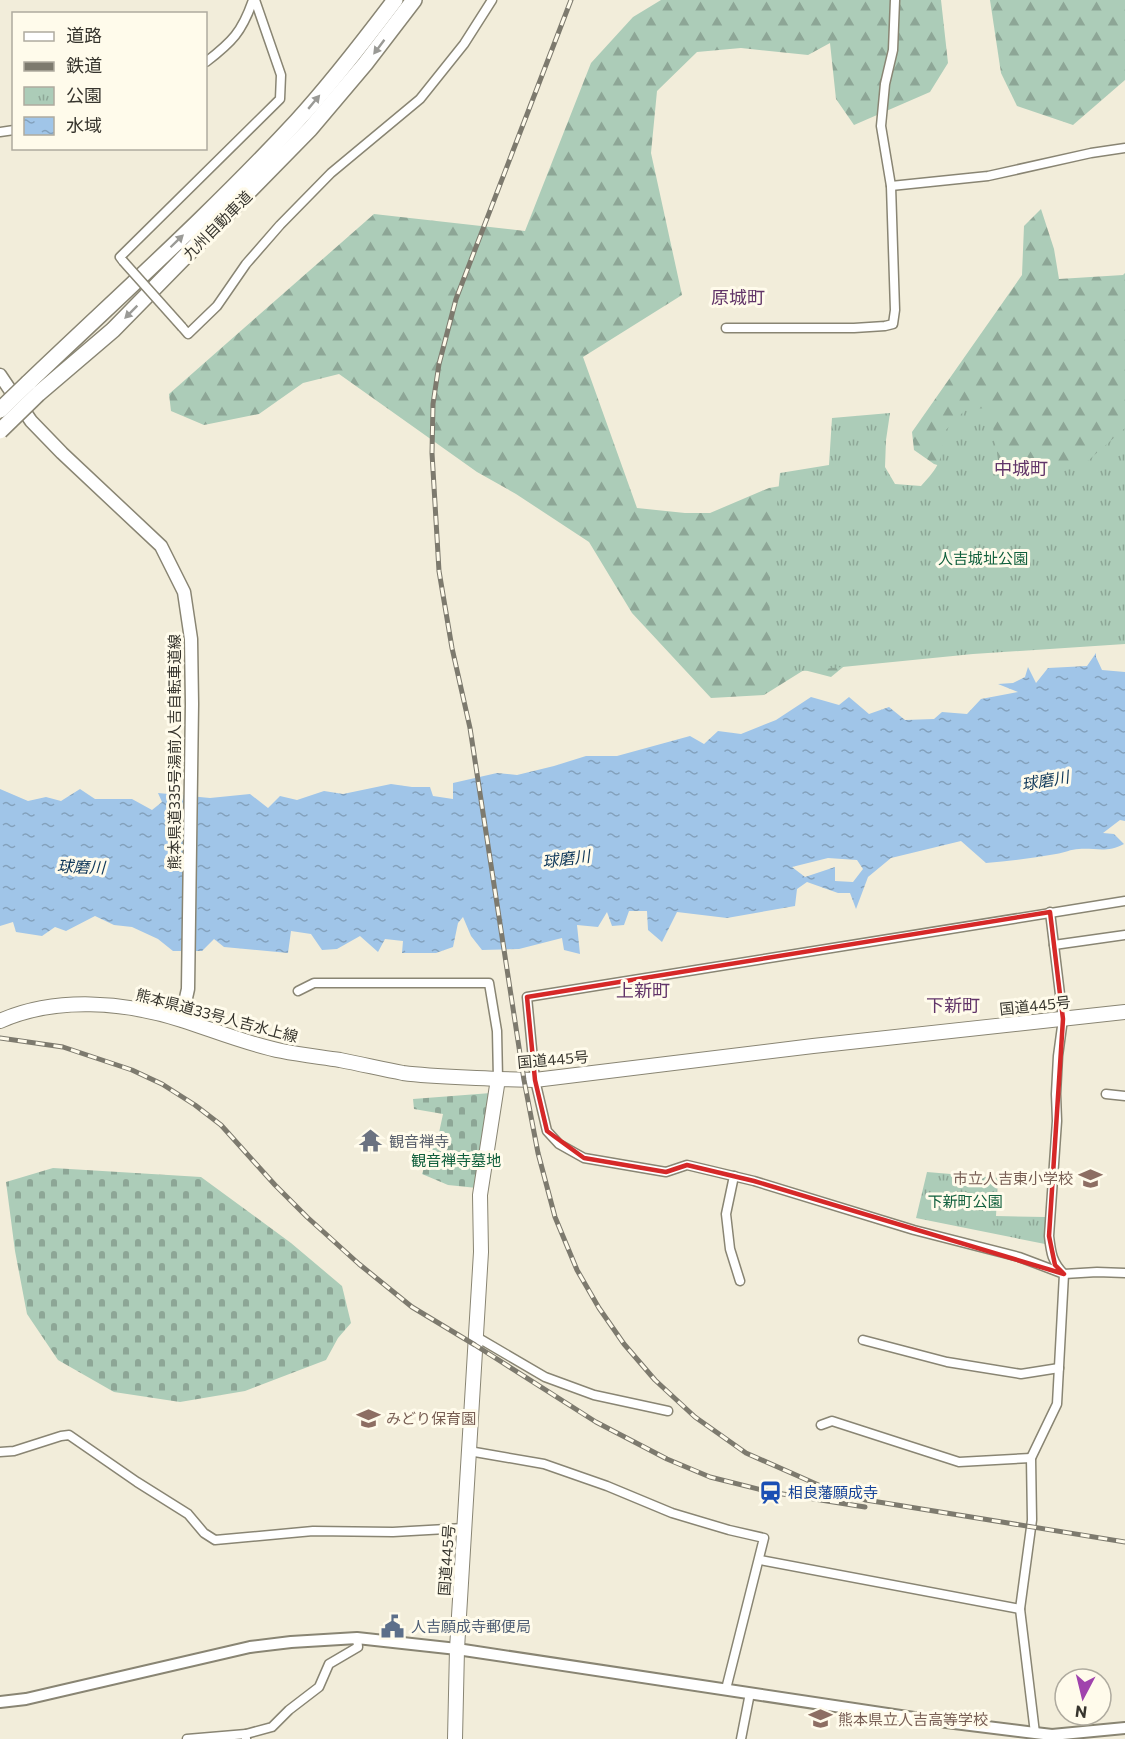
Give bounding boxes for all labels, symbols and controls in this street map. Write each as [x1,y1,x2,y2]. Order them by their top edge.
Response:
legend [12,12,207,150]
text: 道路 [66,24,102,46]
one-way arrow [373,39,385,54]
text: 鉄道 [66,54,102,76]
text: 公園 [66,84,102,106]
one-way arrow [307,94,320,110]
text: 水域 [66,114,102,136]
street label: 九州自動車道 [179,187,255,263]
one-way arrow [170,234,185,248]
district label: 原城町 [711,286,765,308]
one-way arrow [124,304,138,319]
district label: 中城町 [994,457,1048,479]
park label: 人吉城址公園 [938,549,1028,567]
street label: 熊本県道335号湯前人吉自転車道線 [165,634,183,870]
water label: 球磨川 [1020,766,1072,794]
water label: 球磨川 [541,845,593,870]
water label: 球磨川 [57,856,107,876]
district label: 上新町 [616,979,670,1001]
street label: 熊本県道33号人吉水上線 [134,985,300,1045]
street label: 国道445号 [998,992,1072,1018]
district label: 下新町 [926,994,980,1016]
street label: 国道445号 [517,1047,589,1071]
temple icon: 観音禅寺 [358,1128,384,1154]
place label: 観音禅寺 [389,1132,449,1150]
park label: 観音禅寺墓地 [411,1151,501,1169]
school or university icon: 市立人吉東小学校 [1078,1165,1104,1191]
place label: 市立人吉東小学校 [953,1169,1073,1187]
park label: 下新町公園 [927,1192,1003,1210]
school or university icon: みどり保育園 [355,1405,381,1431]
place label: みどり保育園 [386,1409,476,1427]
station icon: 相良藩願成寺 [757,1479,783,1505]
place label: 相良藩願成寺 [788,1483,878,1501]
street label: 国道445号 [435,1524,457,1596]
public building icon: 人吉願成寺郵便局 [380,1613,406,1639]
place label: 人吉願成寺郵便局 [411,1617,531,1635]
north arrow [1053,1667,1113,1727]
text: N [1074,1702,1088,1723]
school or university icon: 熊本県立人吉高等学校 [807,1706,833,1732]
place label: 熊本県立人吉高等学校 [838,1710,988,1728]

